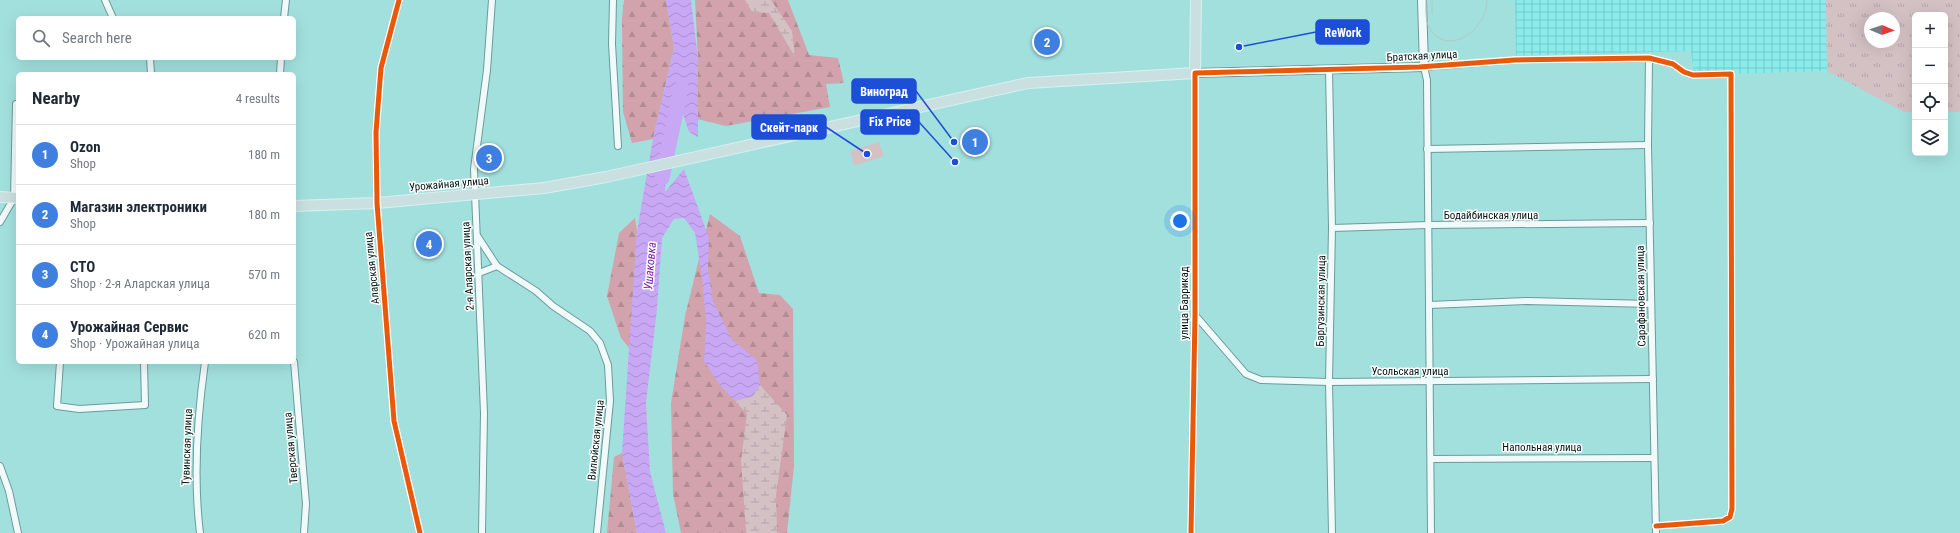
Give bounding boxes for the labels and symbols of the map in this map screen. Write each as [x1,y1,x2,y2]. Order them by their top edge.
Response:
north arrow [1864,12,1900,48]
callout: ReWork [1316,20,1369,44]
text: ReWork [1325,26,1362,40]
pin: 2 [1034,27,1060,57]
street label: Братская улица [1386,48,1458,64]
callout: Виноград [852,79,916,103]
text: Виноград [860,85,908,99]
callout: Fix Price [861,110,919,134]
callout: Скейт-парк [752,115,826,139]
text: Fix Price [869,115,911,129]
text: Скейт-парк [760,121,818,135]
pin: 1 [962,127,988,157]
pin: 3 [476,143,502,173]
street label: Урожайная улица [409,174,489,194]
street label: Бодайбинская улица [1444,209,1538,222]
your location [1170,211,1190,231]
street label: 2-я Аларская улица [459,221,477,311]
pin: 4 [416,229,442,259]
street label: Аларская улица [362,231,382,305]
water label: Ушаковка [641,242,659,290]
street label: Сарафановская улица [1634,245,1648,347]
street label: Баргузинская улица [1314,255,1328,347]
street label: улица Баррикад [1178,266,1191,340]
street label: Усольская улица [1371,365,1449,378]
street label: Вилюйская улица [585,399,607,481]
street label: Тувинская улица [179,408,195,486]
street label: Тверская улица [281,412,301,484]
street label: Напольная улица [1502,441,1582,454]

